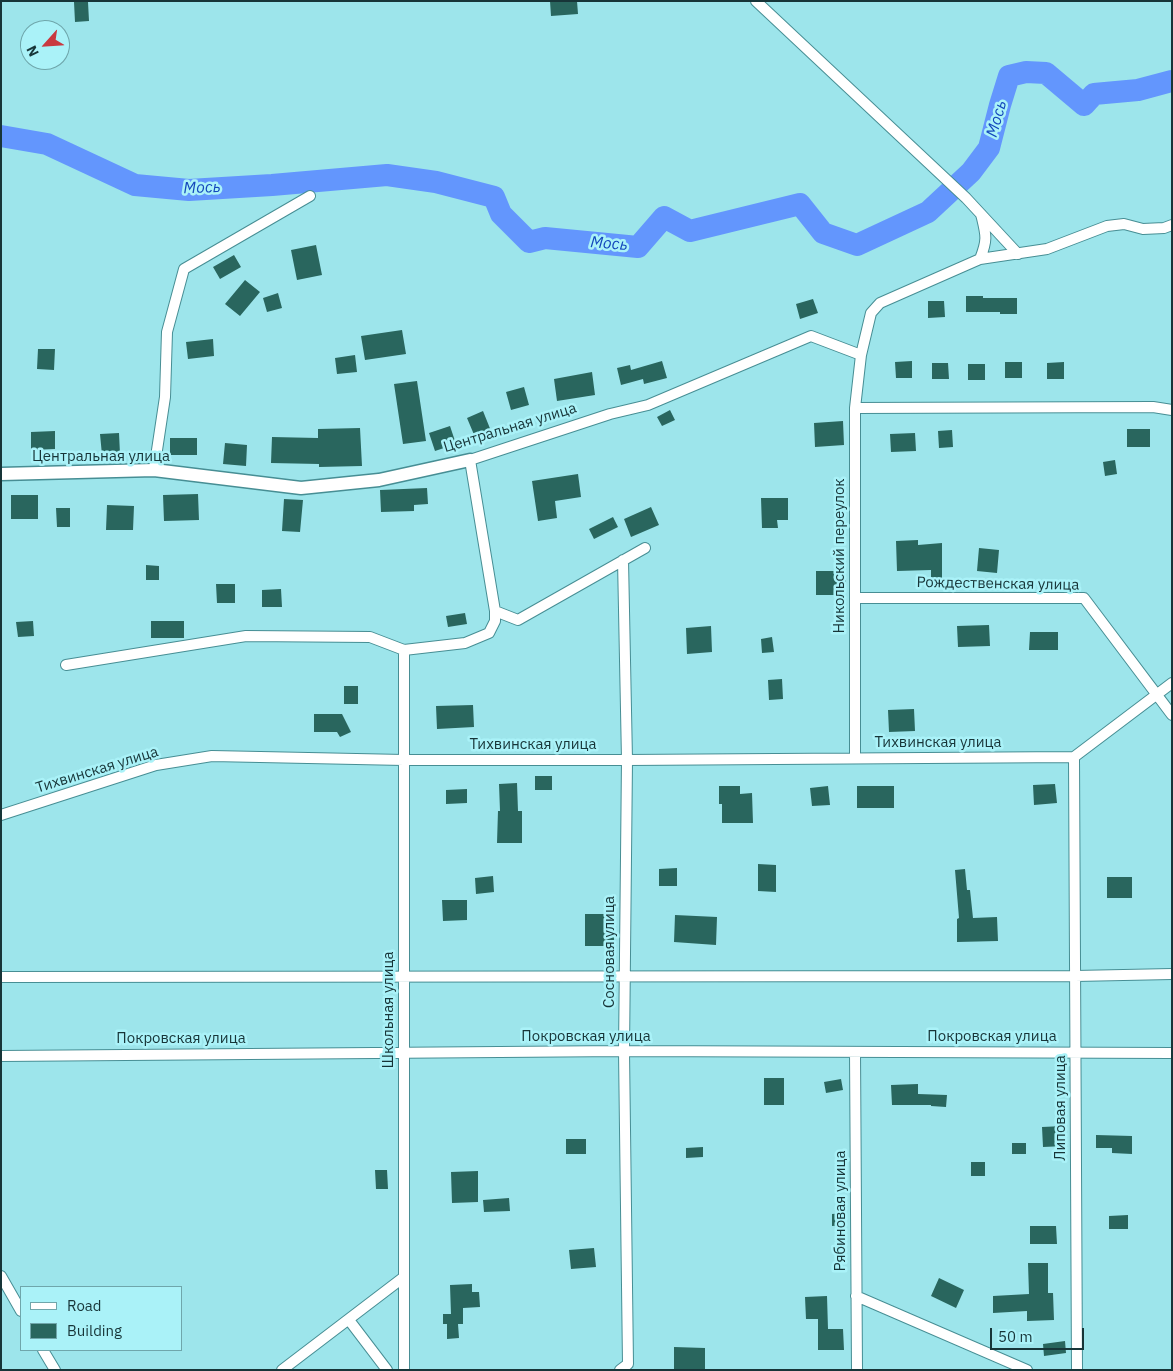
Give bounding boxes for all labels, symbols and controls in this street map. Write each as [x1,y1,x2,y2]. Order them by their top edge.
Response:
north arrow [20,20,70,70]
text: N [22,43,43,60]
water label: Мось [983,99,1011,139]
water label: Мось [183,178,221,198]
water label: Мось [590,233,628,255]
street label: Центральная улица [441,399,579,457]
street label: Центральная улица [32,448,170,466]
street label: Никольский переулок [831,478,849,634]
street label: Рождественская улица [916,574,1080,594]
street label: Тихвинская улица [874,734,1002,752]
street label: Тихвинская улица [469,736,597,754]
street label: Тихвинская улица [34,743,160,797]
street label: Сосновая улица [601,896,619,1008]
street label: Школьная улица [380,952,398,1068]
street label: Покровская улица [521,1028,651,1046]
street label: Покровская улица [927,1028,1057,1046]
street label: Покровская улица [116,1030,246,1048]
street label: Липовая улица [1052,1055,1070,1161]
street label: Рябиновая улица [832,1151,850,1271]
legend [20,1286,182,1351]
text: Road [67,1296,102,1315]
scale bar [993,1318,1087,1350]
text: Building [67,1321,122,1340]
text: 50 m [998,1327,1033,1346]

